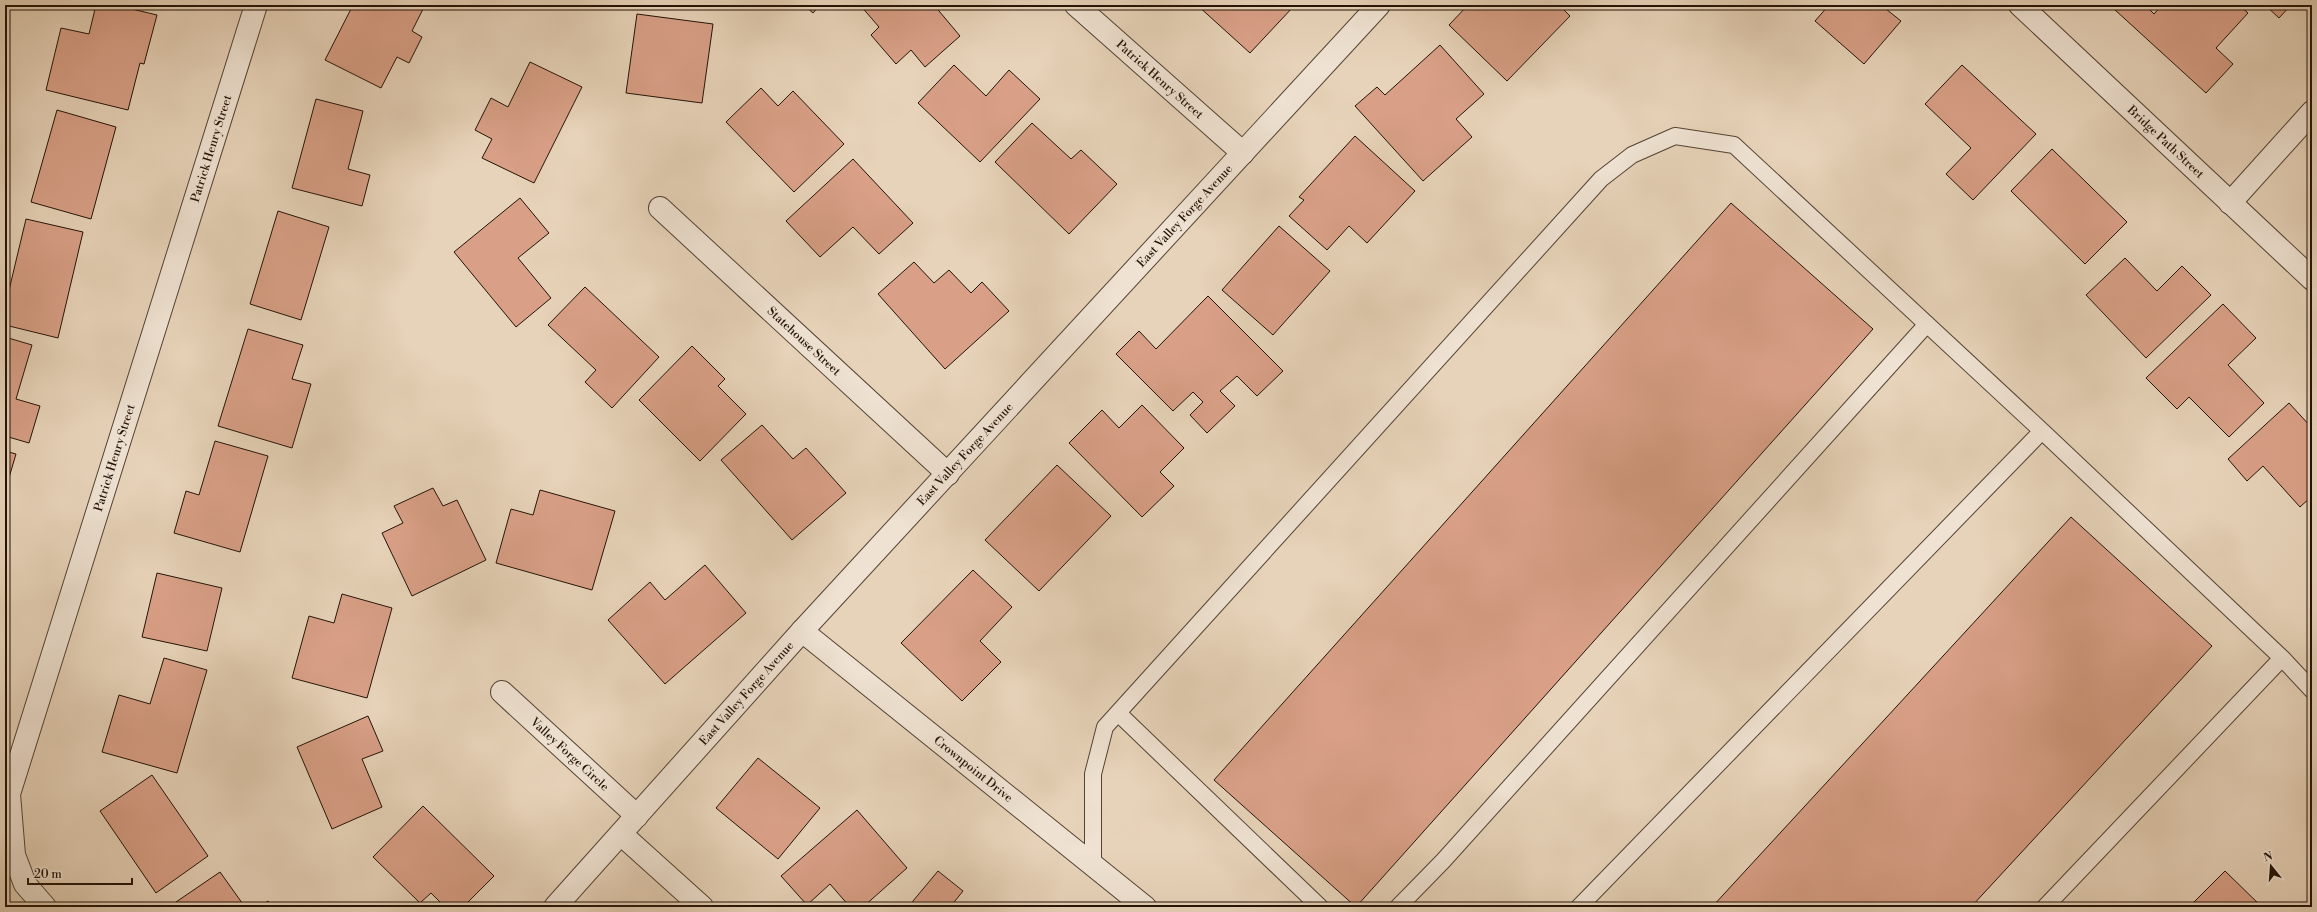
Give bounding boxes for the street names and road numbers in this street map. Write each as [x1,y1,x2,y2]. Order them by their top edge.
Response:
street label: Patrick Henry Street [1113,37,1207,123]
street label: Patrick Henry Street [188,93,236,204]
street label: Bridge Path Street [2123,102,2208,182]
street label: East Valley Forge Avenue [1134,162,1236,271]
street label: Statehouse Street [764,304,844,380]
street label: East Valley Forge Avenue [914,400,1017,509]
street label: Patrick Henry Street [91,402,139,513]
street label: East Valley Forge Avenue [696,638,797,749]
street label: Valley Forge Circle [526,714,612,794]
street label: Crownpoint Drive [930,733,1016,806]

